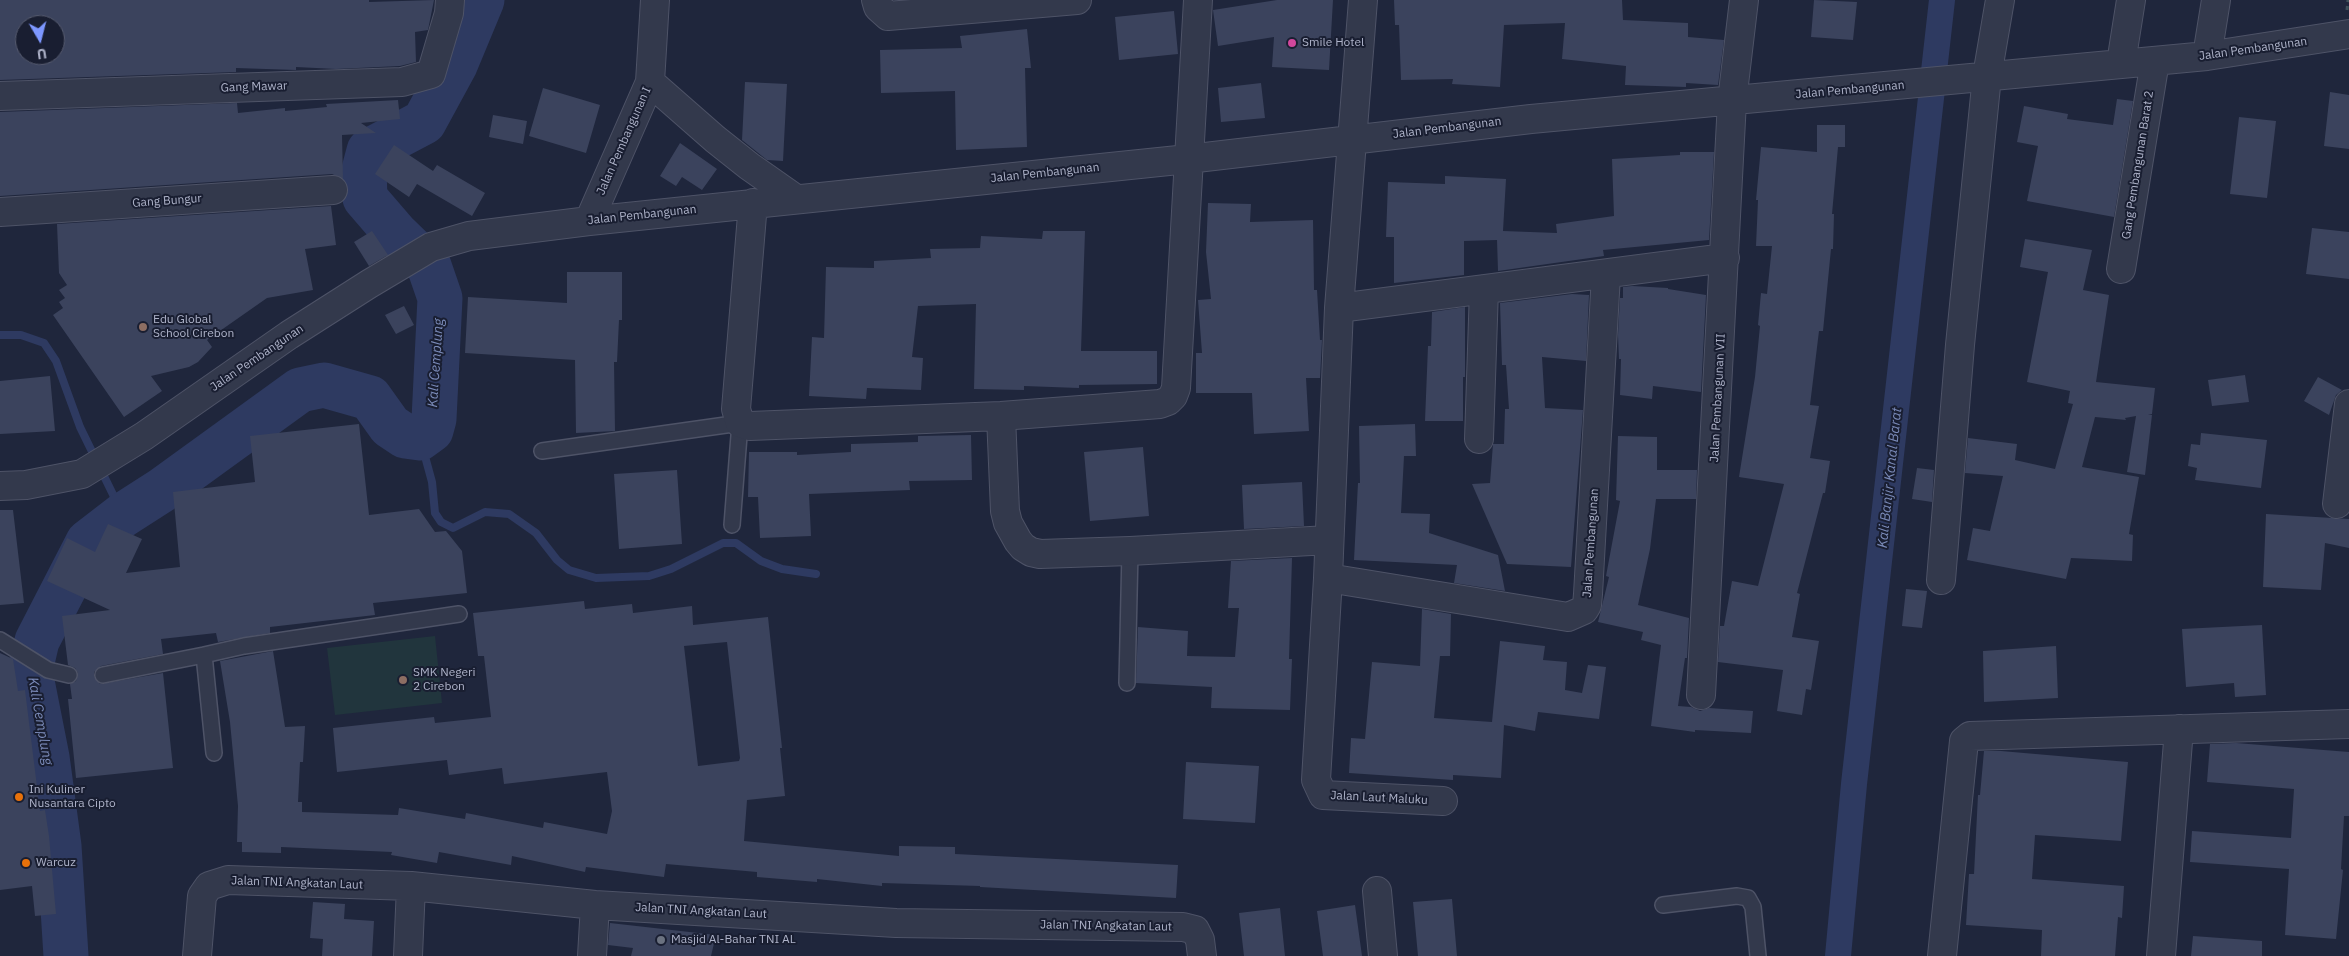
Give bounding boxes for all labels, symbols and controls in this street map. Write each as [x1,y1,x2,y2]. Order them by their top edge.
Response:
north arrow [15,15,65,65]
street label: Jalan Pembangunan [2198,34,2308,64]
place label: Smile Hotel [1302,36,1364,50]
marker: Smile Hotel [1286,37,1298,49]
text: U [36,44,48,63]
street label: Jalan Pembangunan [1795,78,1905,102]
street label: Gang Mawar [220,79,288,95]
street label: Jalan Pembangunan I [594,85,654,197]
street label: Gang Pembangunan Barat 2 [2119,90,2157,240]
street label: Jalan Pembangunan [1392,114,1502,142]
street label: Jalan Pembangunan [990,160,1100,186]
street label: Gang Bungur [132,191,202,211]
street label: Jalan Pembangunan [587,202,697,228]
place label: Edu Global School Cirebon [153,313,234,341]
water label: Kali Cemplung [425,318,447,408]
marker: Edu Global School Cirebon [137,321,149,333]
street label: Jalan Pembangunan [208,321,306,395]
street label: Jalan Pembangunan VII [1707,333,1729,463]
water label: Kali Banjir Kanal Barat [1874,407,1906,549]
street label: Jalan Pembangunan [1580,488,1602,598]
place label: SMK Negeri 2 Cirebon [413,666,475,694]
marker: SMK Negeri 2 Cirebon [397,674,409,686]
water label: Kali Cemplung [24,676,56,766]
place label: Ini Kuliner Nusantara Cipto [29,783,116,811]
street label: Jalan Laut Maluku [1330,788,1428,808]
marker: Ini Kuliner Nusantara Cipto [13,791,25,803]
place label: Warcuz [36,856,76,870]
marker: Warcuz [20,857,32,869]
street label: Jalan TNI Angkatan Laut [231,874,363,892]
street label: Jalan TNI Angkatan Laut [635,900,767,922]
street label: Jalan TNI Angkatan Laut [1040,918,1172,934]
place label: Masjid Al-Bahar TNI AL [671,933,796,947]
marker: Masjid Al-Bahar TNI AL [655,934,667,946]

